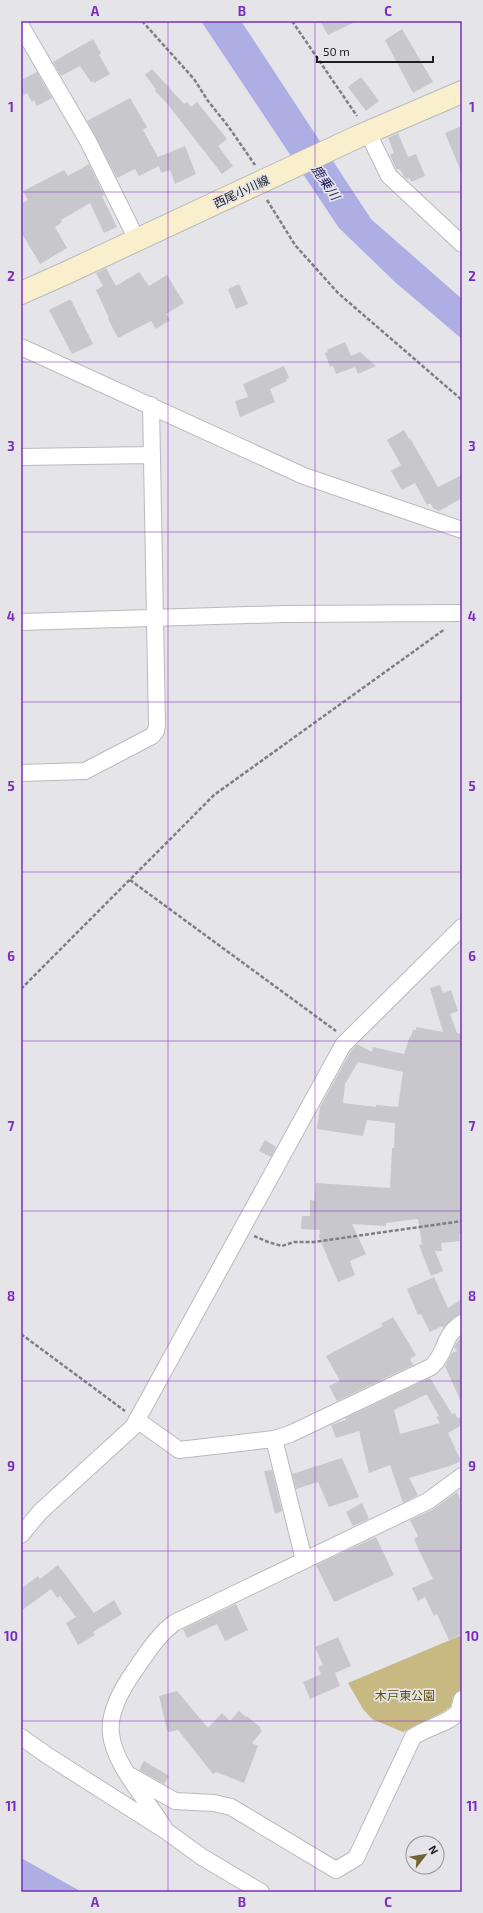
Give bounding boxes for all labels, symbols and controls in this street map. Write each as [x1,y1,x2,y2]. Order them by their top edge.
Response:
text: A [91,3,100,19]
text: B [238,3,246,19]
text: C [384,3,392,19]
scale bar [317,38,433,64]
text: 50 m [323,44,350,58]
text: 1 [8,99,14,115]
text: 1 [469,99,475,115]
water label: 鹿乗川 [308,161,345,204]
street label: 西尾小川線 [211,172,271,210]
text: 2 [7,268,15,284]
text: 2 [468,268,476,284]
text: 3 [7,438,15,454]
text: 3 [468,438,476,454]
text: 4 [7,608,15,624]
text: 4 [468,608,476,624]
text: 5 [7,778,15,794]
text: 5 [468,778,476,794]
text: 6 [7,948,15,964]
text: 6 [468,948,476,964]
text: 7 [8,1118,15,1134]
text: 7 [469,1118,476,1134]
text: 8 [7,1288,15,1304]
text: 8 [468,1288,476,1304]
text: 9 [7,1458,15,1474]
text: 9 [468,1458,476,1474]
text: 10 [4,1628,18,1644]
text: 10 [465,1628,479,1644]
park label: 木戸東公園 [375,1688,435,1702]
text: 11 [5,1798,17,1814]
text: 11 [466,1798,478,1814]
north arrow [405,1835,445,1875]
text: N [426,1843,442,1856]
text: A [91,1894,100,1910]
text: B [238,1894,246,1910]
text: C [384,1894,392,1910]

